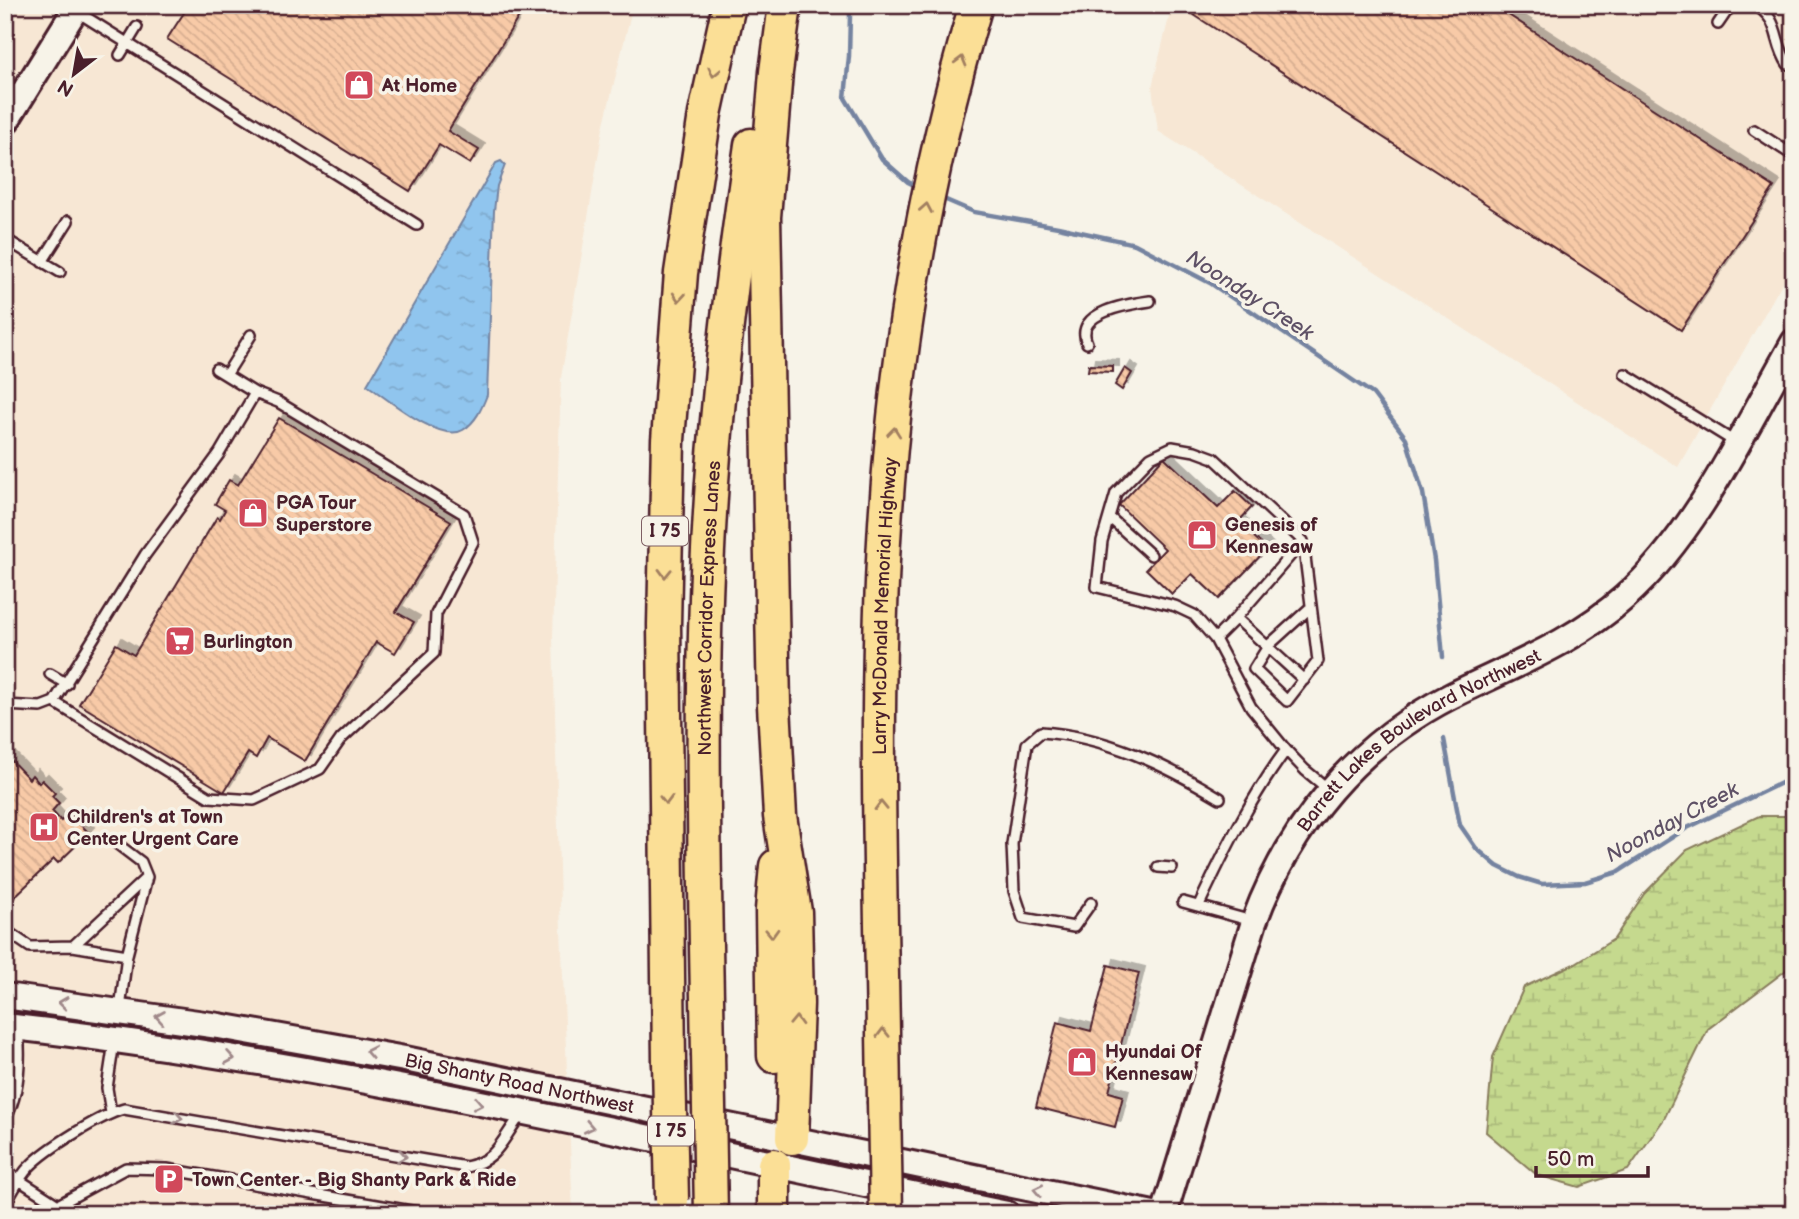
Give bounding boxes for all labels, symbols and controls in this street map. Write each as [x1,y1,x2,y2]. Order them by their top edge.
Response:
north arrow [38,38,108,108]
one-way arrow [953,55,967,67]
one-way arrow [707,66,722,78]
shop icon: At Home [342,68,376,102]
text: N [54,74,78,101]
place label: At Home [381,75,457,98]
one-way arrow [918,202,933,214]
water label: Noonday Creek [1181,245,1319,346]
one-way arrow [672,291,687,302]
one-way arrow [886,426,901,437]
street label: Larry McDonald Memorial Highway [869,456,903,755]
street label: Northwest Corridor Express Lanes [694,460,726,756]
place label: PGA Tour Superstore [276,492,372,537]
shop icon: PGA Tour Superstore [236,496,270,530]
place label: Genesis of Kennesaw [1225,514,1319,559]
road number: I 75 [642,516,688,546]
shop icon: Genesis of Kennesaw [1185,518,1219,552]
one-way arrow [657,568,673,578]
supermarket icon: Burlington [163,624,197,658]
place label: Burlington [203,631,293,654]
street label: Barrett Lakes Boulevard Northwest [1293,645,1545,837]
water label: Noonday Creek [1602,777,1743,868]
one-way arrow [658,795,674,806]
one-way arrow [873,800,889,810]
place label: Children's at Town Center Urgent Care [67,806,239,851]
hospital icon: Children's at Town Center Urgent Care [27,810,61,844]
one-way arrow [765,928,780,939]
one-way arrow [57,995,68,1010]
one-way arrow [154,1009,166,1024]
one-way arrow [789,1015,804,1026]
one-way arrow [875,1027,891,1038]
place label: Hyundai Of Kennesaw [1105,1041,1203,1086]
shop icon: Hyundai Of Kennesaw [1065,1045,1099,1079]
one-way arrow [364,1046,376,1061]
street label: Big Shanty Road Northwest [403,1049,636,1119]
one-way arrow [224,1050,236,1065]
one-way arrow [472,1096,484,1111]
one-way arrow [172,1110,184,1125]
road number: I 75 [648,1116,694,1146]
one-way arrow [583,1118,595,1133]
scale bar [1536,1135,1648,1179]
text: 50 m [1547,1147,1594,1172]
one-way arrow [396,1148,408,1163]
parking icon: Town Center - Big Shanty Park & Ride [152,1162,186,1196]
place label: Town Center - Big Shanty Park & Ride [192,1169,516,1192]
one-way arrow [1032,1183,1044,1198]

